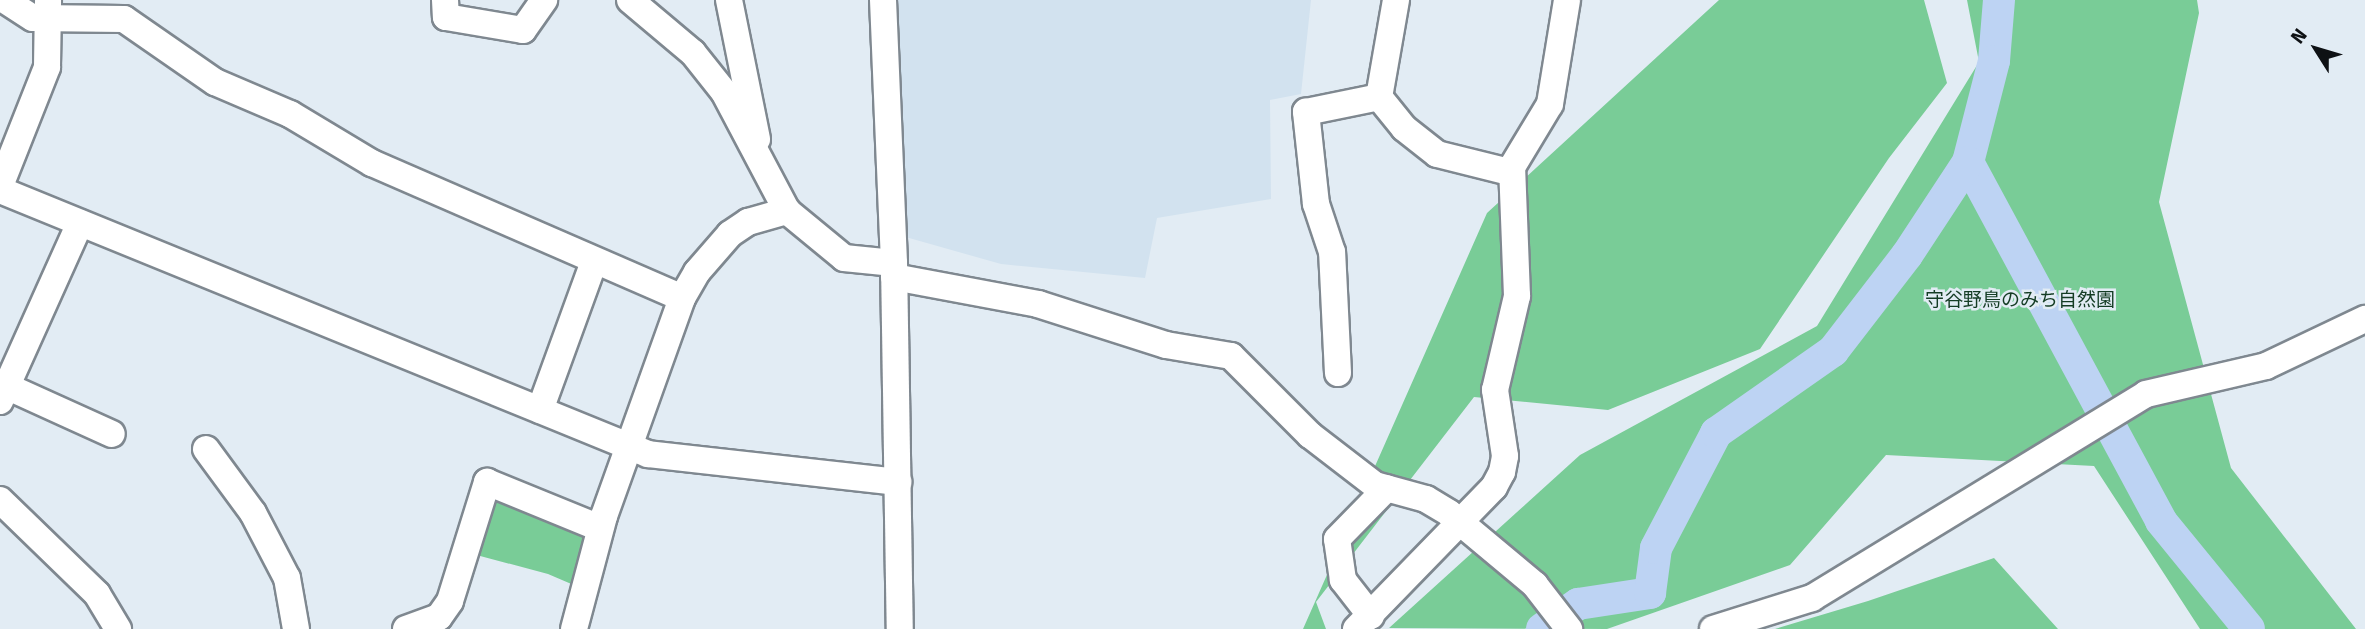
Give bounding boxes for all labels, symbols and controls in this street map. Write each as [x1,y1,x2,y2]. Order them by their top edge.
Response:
north arrow [2281,14,2351,84]
text: N [2286,24,2312,48]
park label: 守谷野鳥のみち自然園 [1925,289,2115,311]

